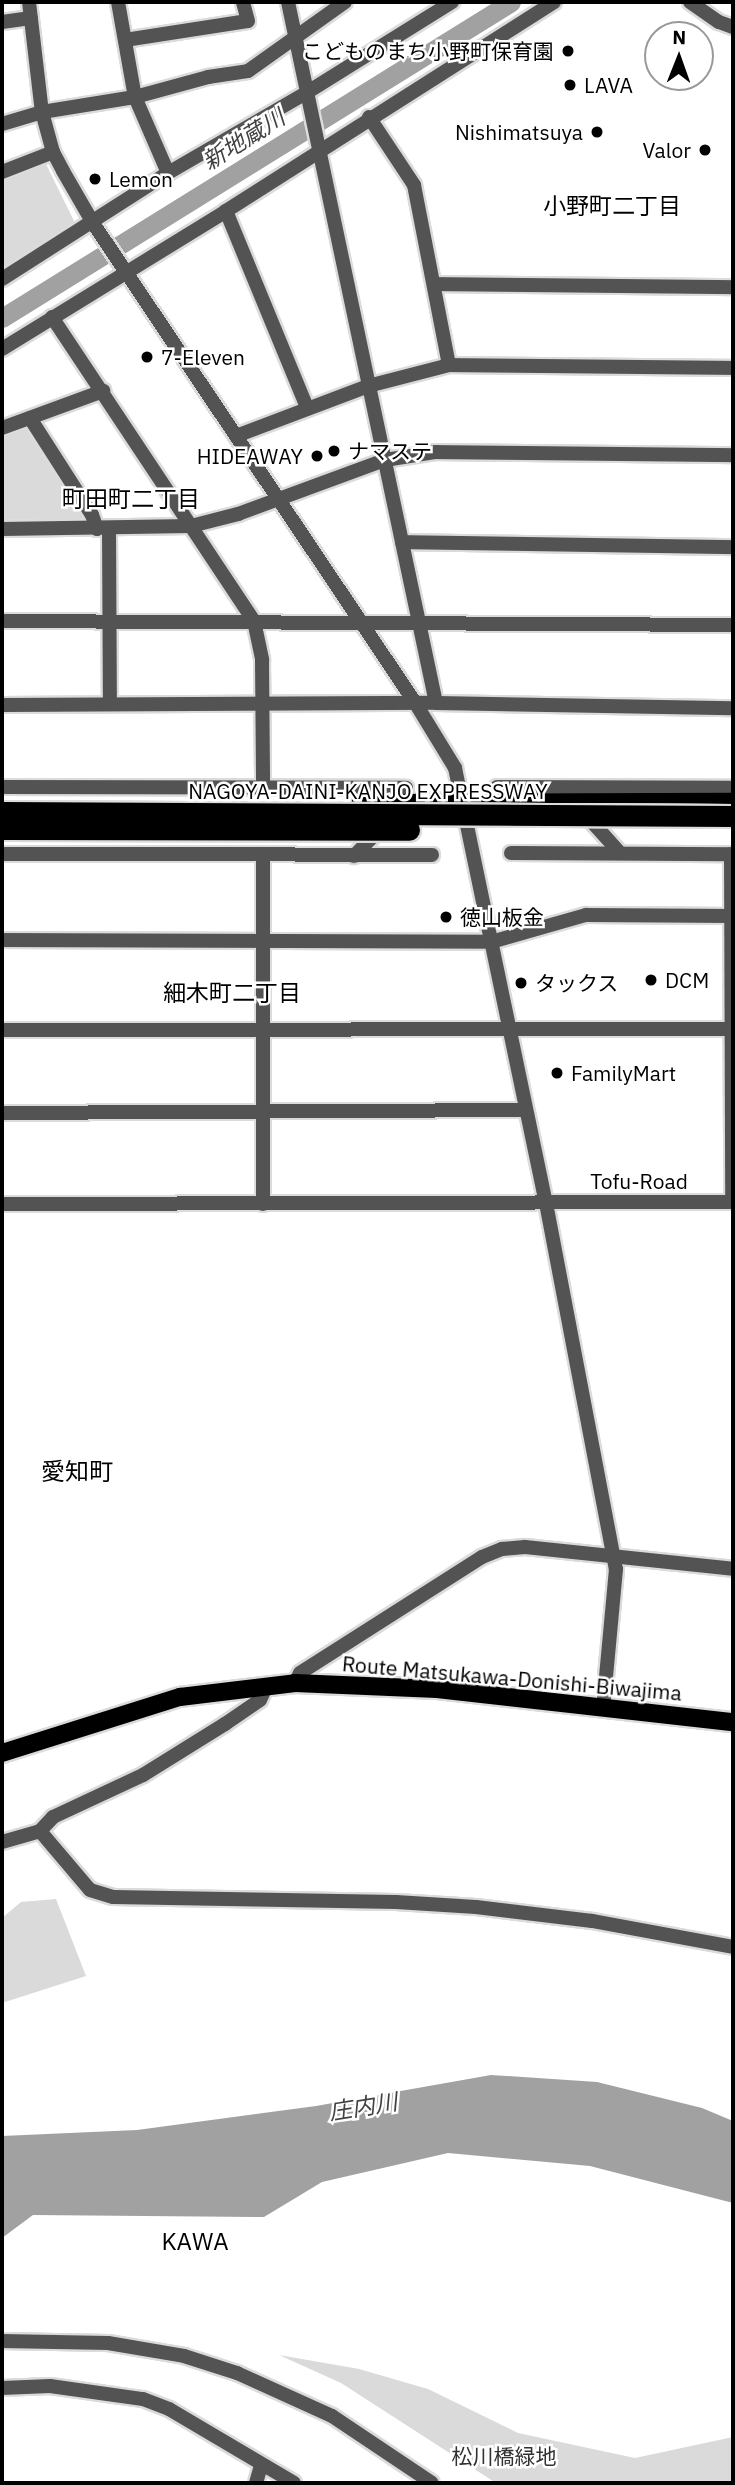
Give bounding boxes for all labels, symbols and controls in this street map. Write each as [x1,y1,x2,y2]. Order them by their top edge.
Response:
north arrow [644,21,714,91]
text: N [672,25,686,49]
place label: こどものまち小野町保育園 [302,38,554,64]
marker: こどものまち小野町保育園 [560,43,576,59]
place label: LAVA [584,72,633,98]
marker: LAVA [562,77,578,93]
water label: 新地蔵川 [197,103,289,175]
place label: Nishimatsuya [455,119,583,145]
marker: Nishimatsuya [589,124,605,140]
place label: Valor [642,137,691,163]
marker: Valor [697,142,713,158]
place label: Lemon [109,166,173,192]
marker: Lemon [87,171,103,187]
district label: 小野町二丁目 [543,191,681,219]
place label: 7-Eleven [161,344,245,370]
marker: 7-Eleven [139,349,155,365]
place label: ナマステ [348,438,432,464]
place label: HIDEAWAY [197,443,303,469]
marker: ナマステ [326,443,342,459]
marker: HIDEAWAY [309,448,325,464]
district label: 町田町二丁目 [62,484,200,512]
street label: NAGOYA-DAINI-KANJO EXPRESSWAY [188,778,548,804]
place label: 徳山板金 [460,904,544,930]
marker: 徳山板金 [438,909,454,925]
place label: DCM [665,967,709,993]
place label: タックス [535,970,619,996]
marker: DCM [643,972,659,988]
marker: タックス [513,975,529,991]
district label: 細木町二丁目 [163,978,301,1006]
place label: FamilyMart [571,1060,676,1086]
marker: FamilyMart [549,1065,565,1081]
street label: Tofu-Road [590,1168,688,1194]
district label: 愛知町 [41,1458,113,1486]
street label: Route Matsukawa-Donishi-Biwajima [341,1651,683,1705]
water label: 庄内川 [327,2087,399,2125]
district label: KAWA [158,2228,232,2256]
park label: 松川橋緑地 [452,2443,556,2469]

